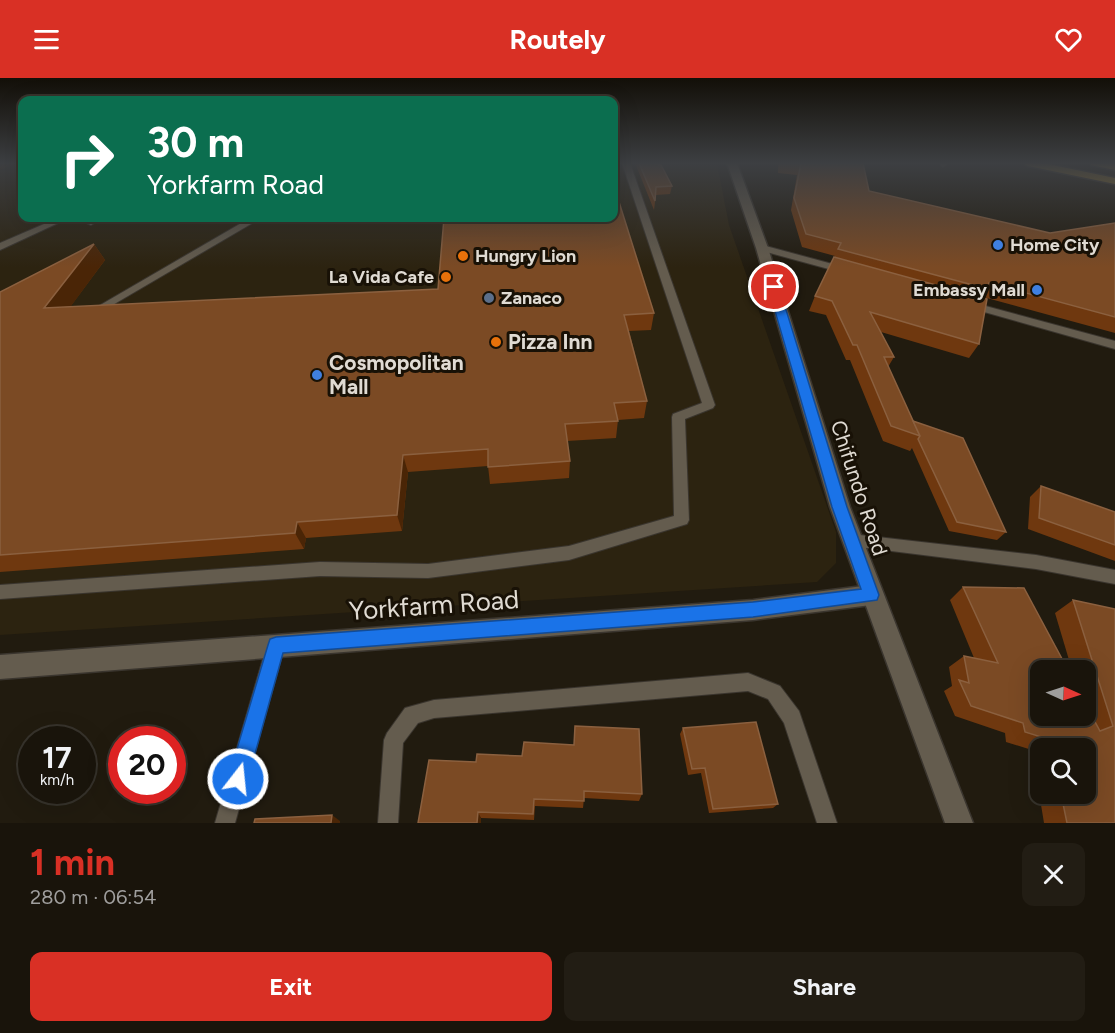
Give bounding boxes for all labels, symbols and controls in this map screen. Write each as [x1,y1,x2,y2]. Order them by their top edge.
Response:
icon: menu [30,23,63,56]
text: Routely [509,23,606,56]
icon: heart [1052,23,1085,56]
text: 30 m [147,117,244,168]
icon: right [48,120,126,198]
text: Yorkfarm Road [147,168,324,201]
place label: Home City [1010,234,1100,256]
marker: Home City [991,238,1005,252]
place label: Hungry Lion [475,245,576,267]
marker: Hungry Lion [456,249,470,263]
pin [748,261,799,312]
place label: La Vida Cafe [329,266,434,288]
marker: La Vida Cafe [439,270,453,284]
icon: arrive [757,270,790,303]
place label: Embassy Mall [913,279,1025,301]
marker: Embassy Mall [1030,283,1044,297]
place label: Zanaco [501,287,562,309]
marker: Zanaco [482,291,496,305]
place label: Pizza Inn [508,329,592,354]
marker: Pizza Inn [489,335,503,349]
place label: Cosmopolitan Mall [329,350,464,399]
marker: Cosmopolitan Mall [310,368,324,382]
street label: Chifundo Road [826,417,893,559]
street label: Yorkfarm Road [348,583,520,627]
north arrow [1030,660,1096,726]
map controls [1030,660,1096,804]
speed limit sign: 20 [108,726,186,804]
button: search [1030,738,1096,804]
text: 17 [42,739,72,776]
position arrow [206,747,270,811]
text: km/h [40,771,74,789]
text: 1 min [30,841,115,884]
button: close [1022,843,1085,906]
text: 280 m · 06:54 [30,885,156,909]
button: Exit [30,952,552,1021]
button: Share [564,952,1085,1021]

